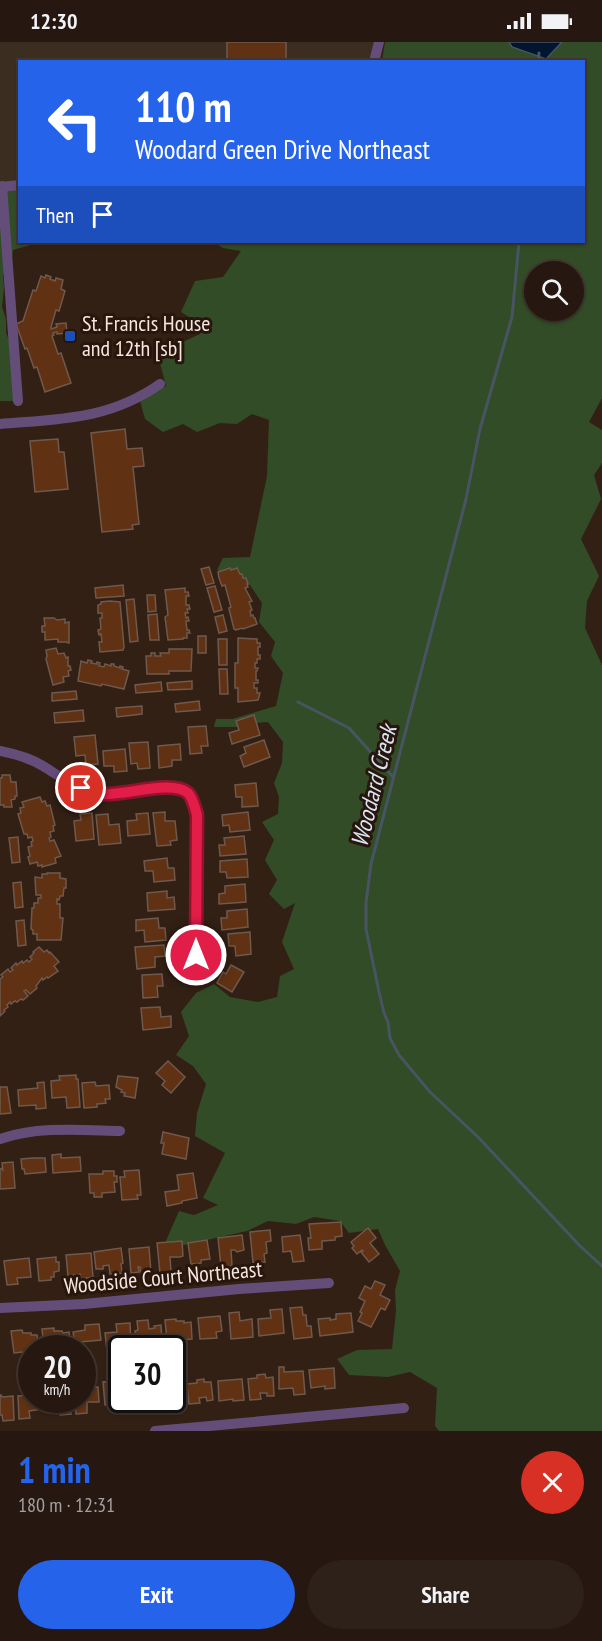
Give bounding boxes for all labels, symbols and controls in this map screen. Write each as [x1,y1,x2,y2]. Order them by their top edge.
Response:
text: 12:30 [30,7,78,35]
text: 110 m [135,79,232,134]
icon: left [36,84,114,162]
text: Woodard Green Drive Northeast [135,132,430,166]
icon: arrive [86,198,119,231]
text: Then [36,201,74,229]
map controls [524,261,584,321]
button: search [524,261,584,321]
place label: St. Francis House and 12th [sb] [82,309,210,362]
marker: St. Francis House and 12th [sb] [63,329,77,343]
water label: Woodard Creek [343,719,404,850]
pin [55,762,106,813]
icon: arrive [64,771,97,804]
position arrow [164,923,228,987]
street label: Woodside Court Northeast [63,1254,263,1300]
speed limit sign: 30 [108,1335,186,1413]
text: 20 [43,1347,71,1386]
text: km/h [44,1380,70,1399]
text: 1 min [18,1446,91,1493]
button: close [521,1451,584,1514]
text: 180 m · 12:31 [18,1492,115,1518]
button: Exit [18,1560,295,1629]
button: Share [307,1560,584,1629]

